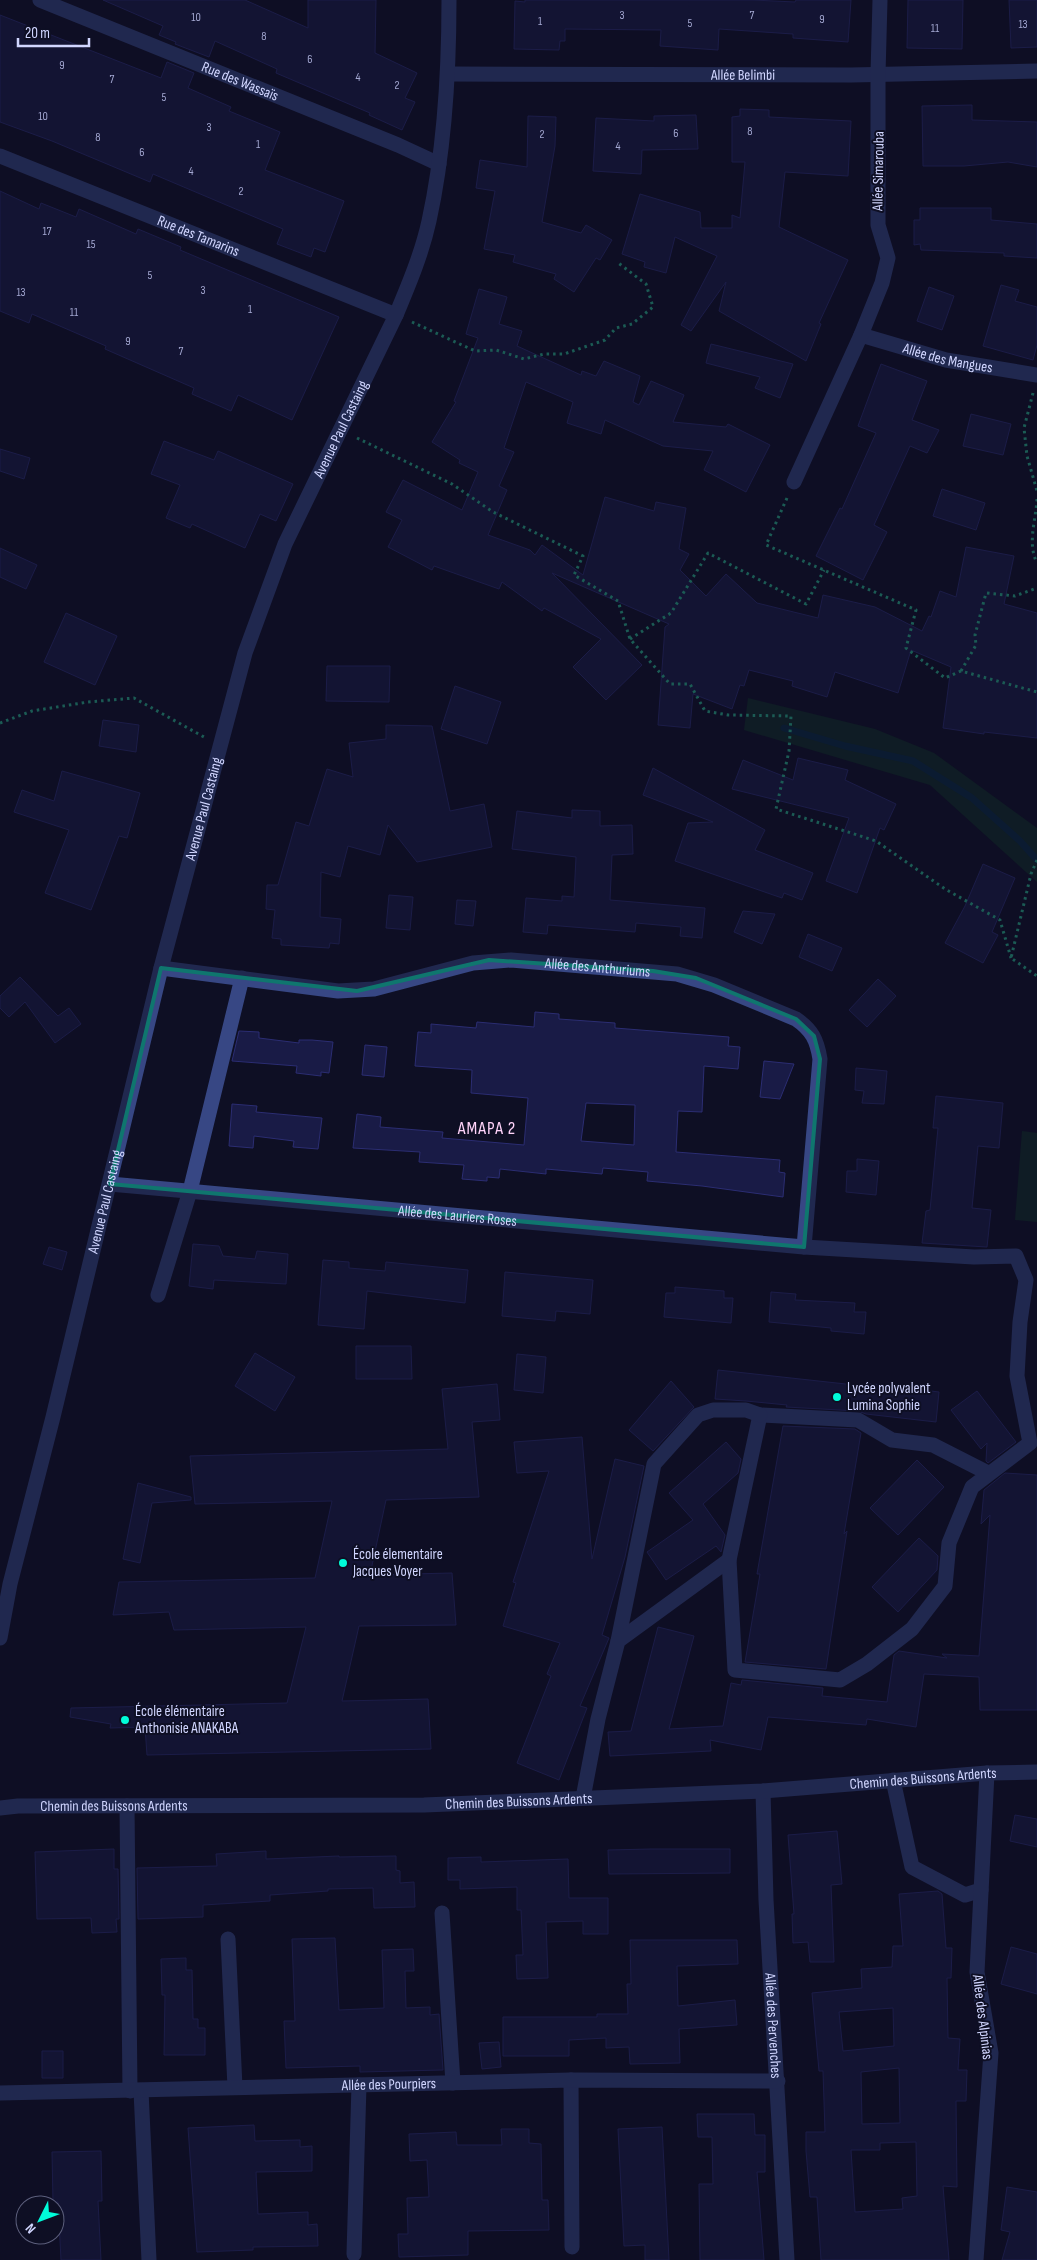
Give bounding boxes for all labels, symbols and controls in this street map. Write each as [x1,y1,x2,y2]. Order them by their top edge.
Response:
house number: 3 [619,8,625,23]
house number: 7 [750,8,755,23]
house number: 10 [191,10,201,25]
house number: 9 [819,12,825,27]
house number: 1 [538,14,543,29]
scale bar [18,15,89,47]
house number: 5 [688,16,693,31]
house number: 13 [1018,17,1028,32]
house number: 11 [931,21,940,36]
text: 20 m [25,24,50,43]
house number: 8 [261,29,267,44]
house number: 6 [307,52,313,67]
street label: Rue des Wassaïs [199,57,281,106]
house number: 9 [59,58,65,73]
street label: Allée Belimbi [710,66,775,85]
house number: 4 [355,70,361,85]
house number: 7 [110,72,115,87]
house number: 2 [395,78,400,93]
house number: 5 [162,90,167,105]
house number: 10 [38,109,48,124]
house number: 3 [206,120,212,135]
house number: 8 [747,124,753,139]
house number: 6 [673,126,679,141]
house number: 2 [540,127,545,142]
house number: 8 [95,130,101,145]
street label: Allée Simarouba [868,131,889,212]
house number: 1 [256,137,261,152]
house number: 4 [615,139,621,154]
house number: 6 [139,145,145,160]
house number: 4 [188,164,194,179]
house number: 2 [239,184,244,199]
street label: Rue des Tamarins [155,211,242,261]
house number: 17 [43,224,52,239]
house number: 15 [86,237,96,252]
house number: 5 [148,268,153,283]
house number: 3 [200,283,206,298]
house number: 13 [16,285,26,300]
house number: 1 [248,302,253,317]
house number: 11 [70,305,79,320]
house number: 9 [125,334,131,349]
street label: Allée des Mangues [900,339,994,378]
house number: 7 [179,344,184,359]
street label: Avenue Paul Castaing [309,377,373,482]
street label: Avenue Paul Castaing [181,755,227,864]
street label: Allée des Anthuriums [543,954,651,982]
district label: AMAPA 2 [457,1118,516,1139]
street label: Avenue Paul Castaing [83,1148,127,1256]
street label: Allée des Lauriers Roses [396,1201,518,1231]
place label: Lycée polyvalent Lumina Sophie [847,1379,931,1415]
marker: Lycée polyvalent Lumina Sophie [831,1391,843,1403]
place label: École élementaire Jacques Voyer [352,1545,443,1581]
marker: École élementaire Jacques Voyer [337,1557,349,1569]
place label: École élémentaire Anthonisie ANAKABA [134,1702,239,1738]
marker: École élémentaire Anthonisie ANAKABA [119,1714,131,1726]
street label: Chemin des Buissons Ardents [849,1764,997,1794]
street label: Chemin des Buissons Ardents [445,1789,593,1814]
street label: Chemin des Buissons Ardents [40,1797,188,1816]
street label: Allée des Pervenches [760,1972,785,2079]
street label: Allée des Alpinias [968,1972,997,2061]
street label: Allée des Pourpiers [340,2074,436,2095]
north arrow [15,2195,65,2245]
text: N [22,2220,40,2237]

